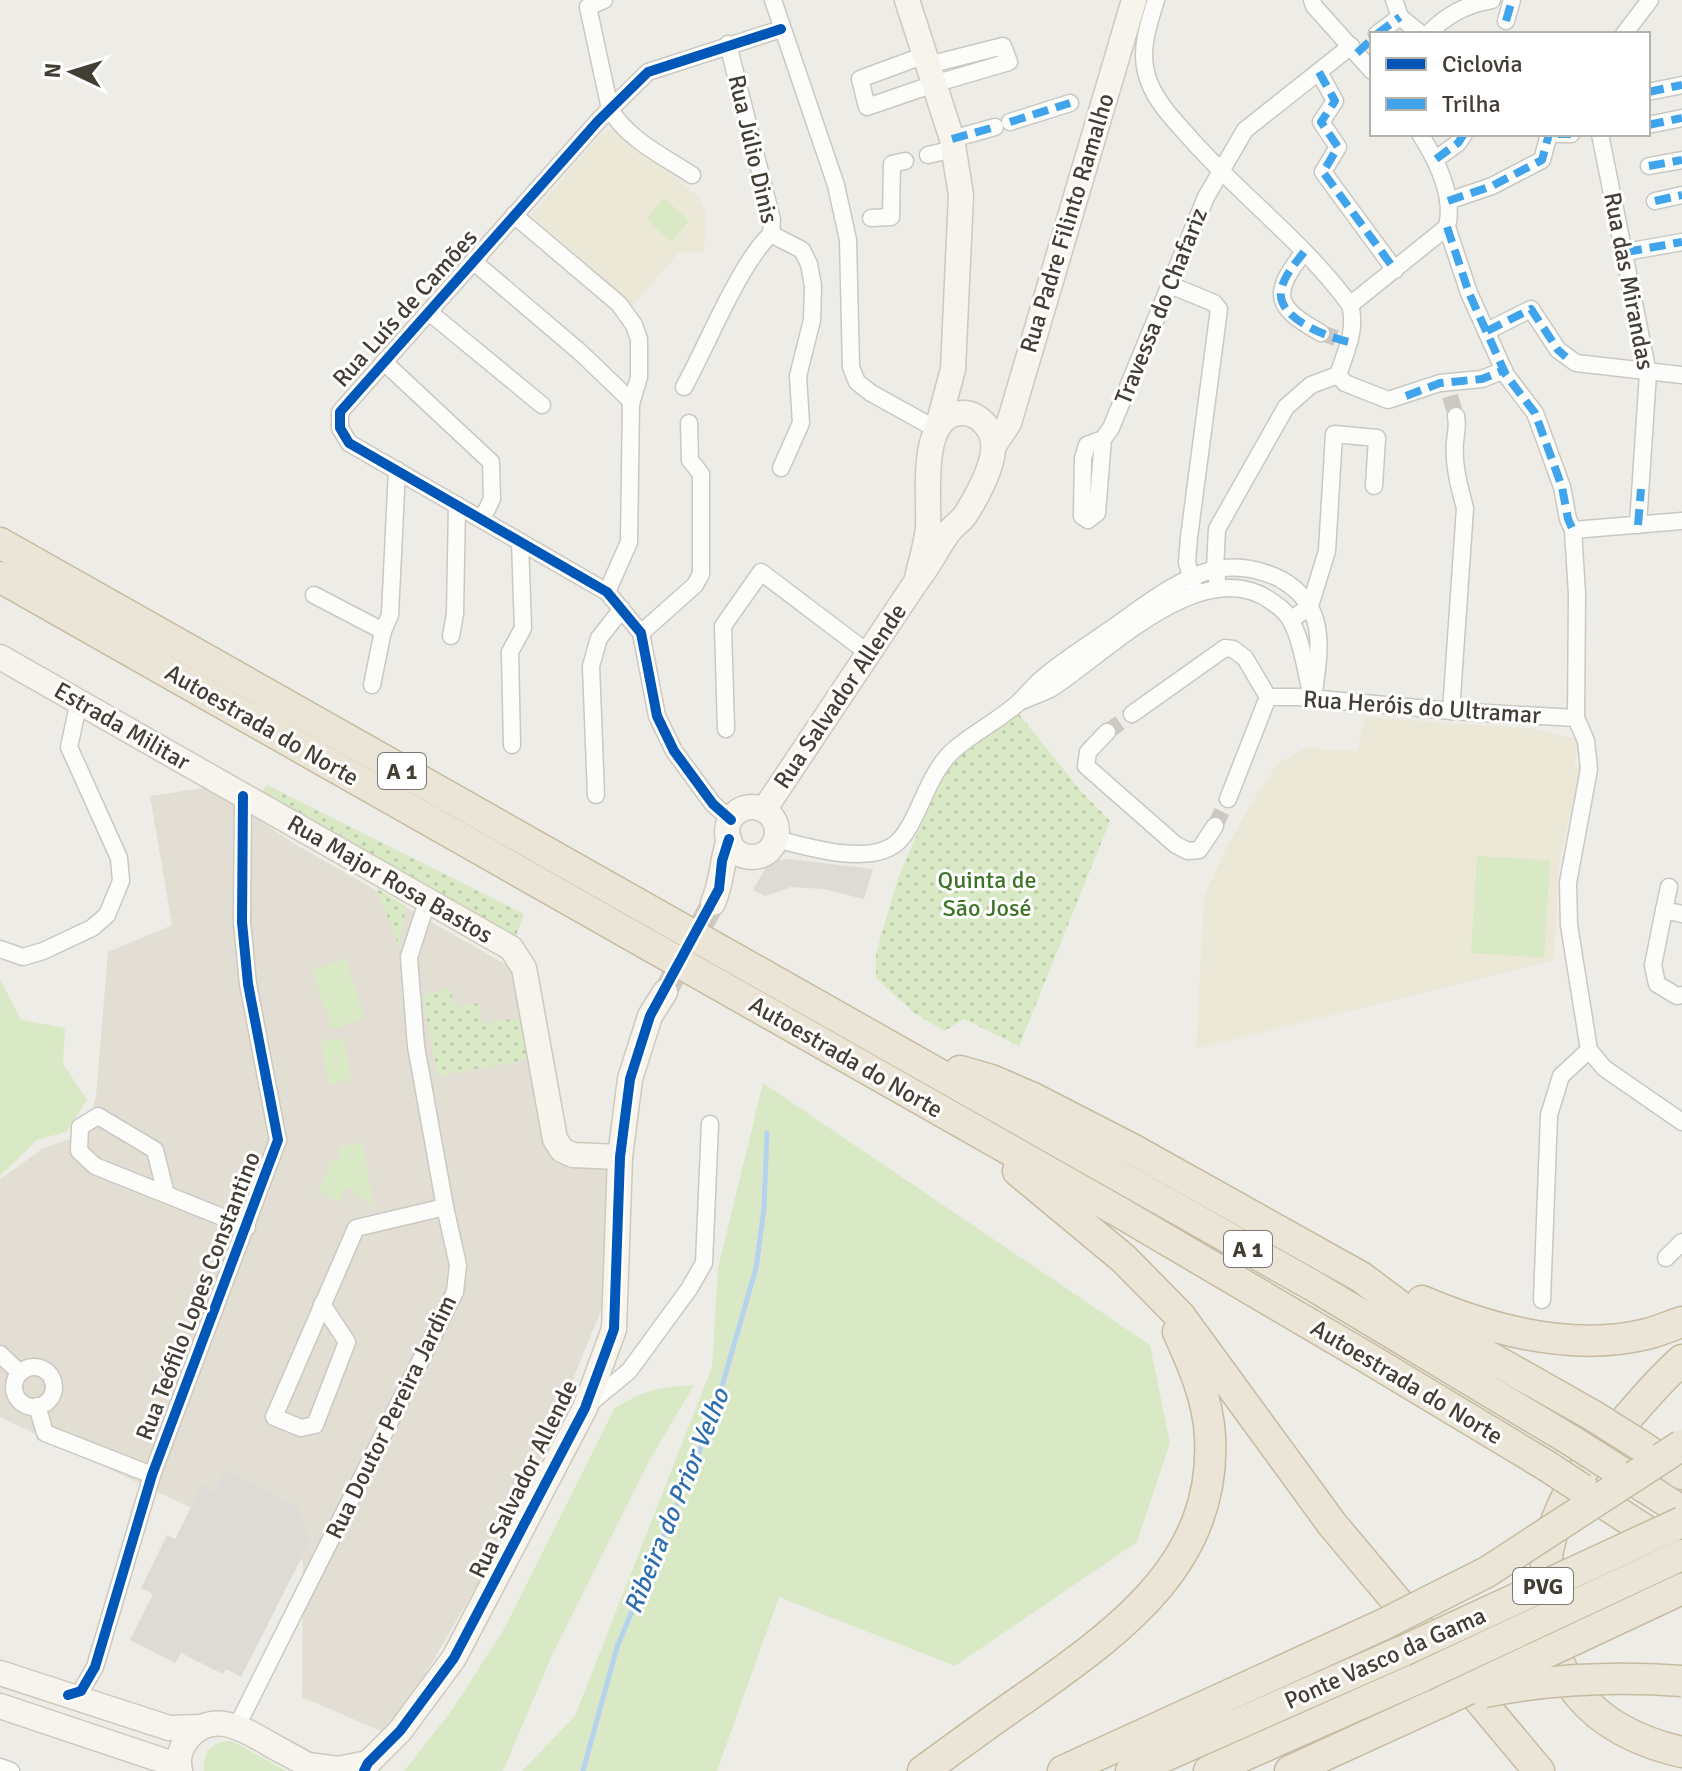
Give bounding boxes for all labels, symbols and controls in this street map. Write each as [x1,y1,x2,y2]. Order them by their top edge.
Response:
north arrow [32,32,112,112]
legend [1370,32,1650,136]
text: Ciclovia [1442,49,1523,79]
text: N [39,62,67,79]
street label: Rua Júlio Dinis [721,72,785,226]
text: Trilha [1442,89,1501,119]
street label: Rua Padre Filinto Ramalho [1013,90,1121,356]
street label: Rua das Mirandas [1597,190,1661,372]
street label: Travessa do Chafariz [1108,203,1214,409]
street label: Rua Luís de Camões [326,223,484,393]
street label: Rua Salvador Allende [767,598,913,794]
street label: Autoestrada do Norte [160,657,364,793]
street label: Estrada Militar [49,675,195,777]
street label: Rua Heróis do Ultramar [1302,684,1542,730]
road number: A 1 [378,753,426,789]
street label: Rua Major Rosa Bastos [282,808,498,950]
park label: Quinta de São José [938,865,1036,923]
street label: Autoestrada do Norte [744,989,948,1125]
street label: Rua Teófilo Lopes Constantino [129,1147,267,1445]
road number: A 1 [1224,1231,1272,1267]
street label: Rua Doutor Pereira Jardim [319,1290,463,1544]
street label: Autoestrada do Norte [1305,1313,1509,1451]
street label: Rua Salvador Allende [462,1375,584,1583]
water label: Ribeira do Prior Velho [617,1383,737,1619]
road number: PVG [1513,1568,1573,1604]
street label: Ponte Vasco da Gama [1280,1600,1490,1716]

